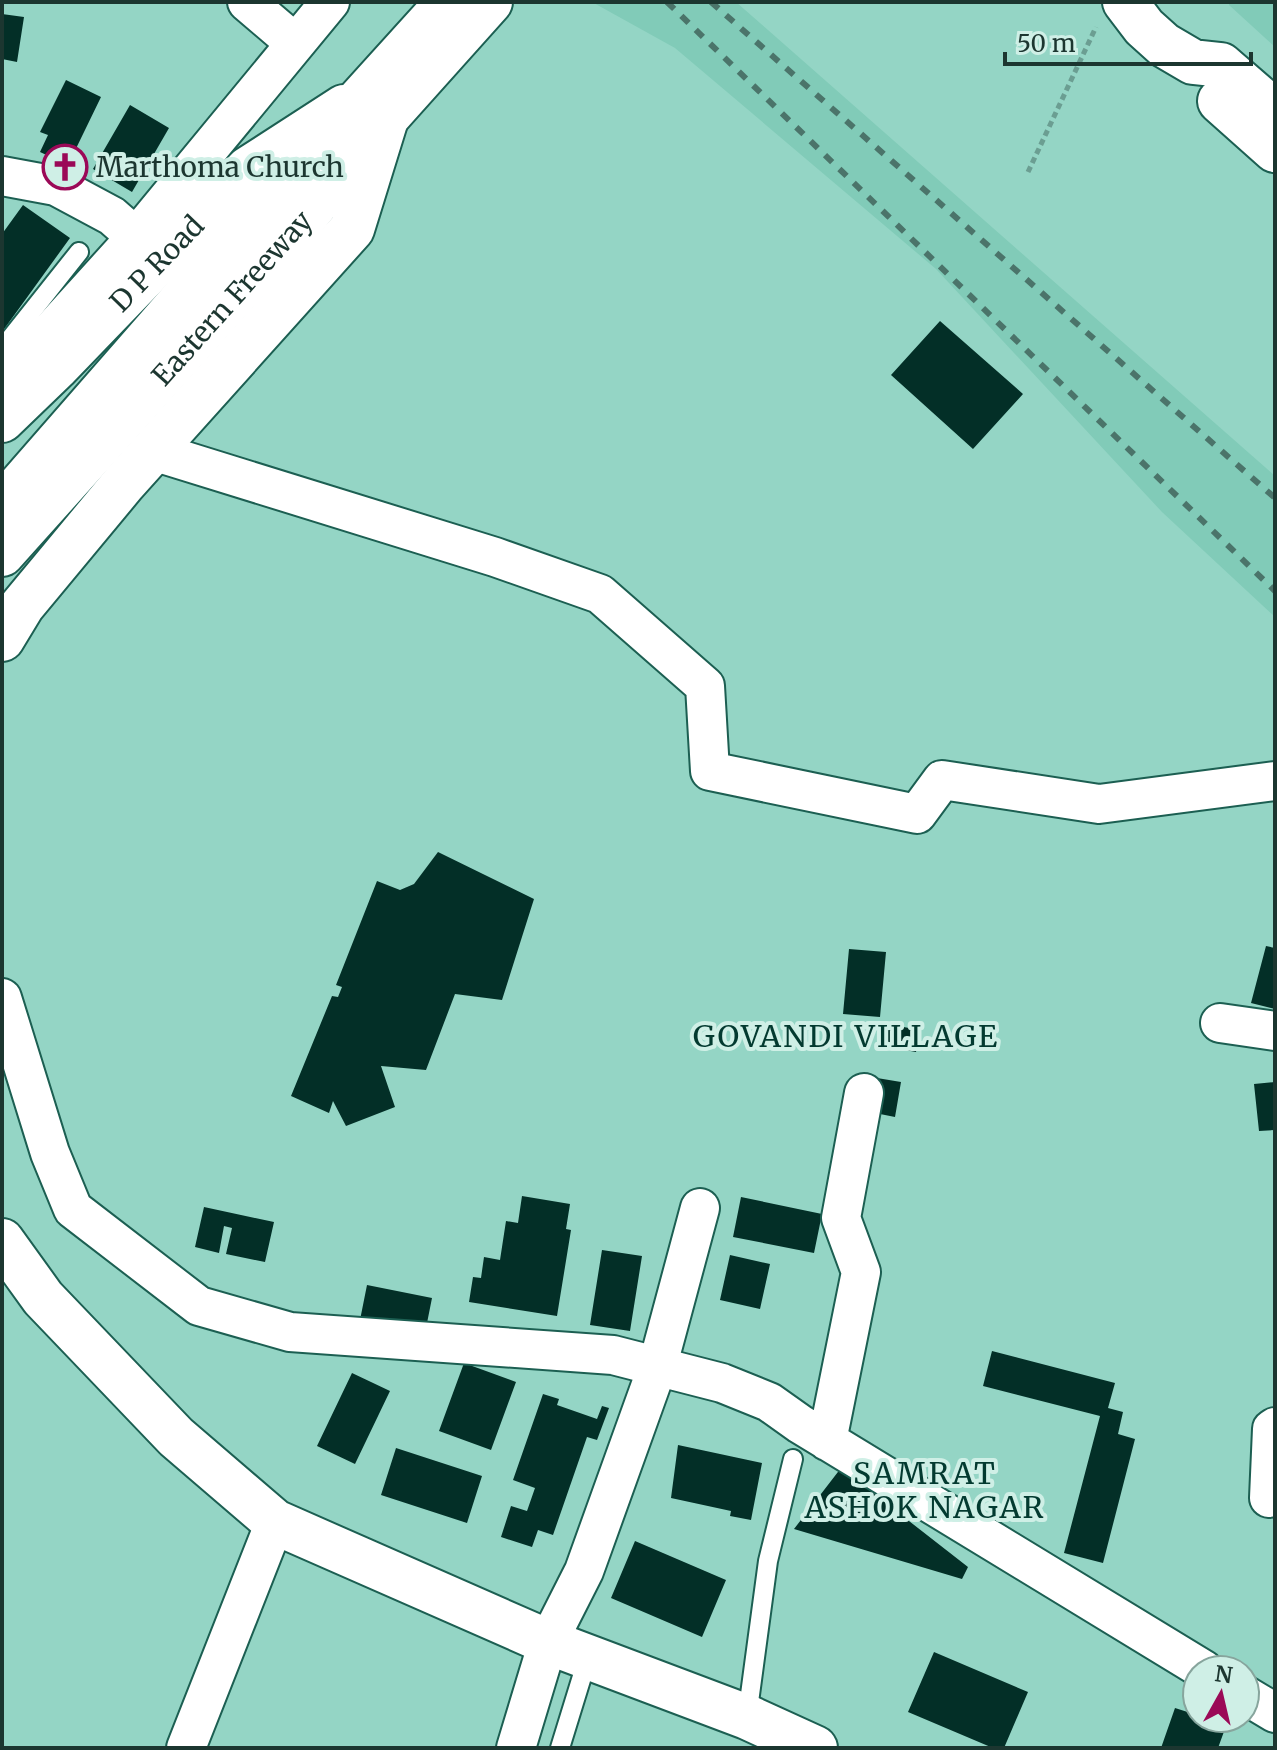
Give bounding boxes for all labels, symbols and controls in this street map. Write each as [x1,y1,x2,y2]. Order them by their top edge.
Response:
scale bar [1005,16,1251,66]
text: 50 m [1017,28,1076,59]
church icon: Marthoma Church [41,143,89,191]
place label: Marthoma Church [96,149,344,185]
street label: Eastern Freeway [144,203,320,393]
street label: D P Road [102,208,212,319]
district label: GOVANDI VILLAGE [693,1017,999,1055]
district label: SAMRAT ASHOK NAGAR [803,1454,1046,1526]
north arrow [1181,1654,1261,1734]
text: N [1213,1659,1235,1689]

